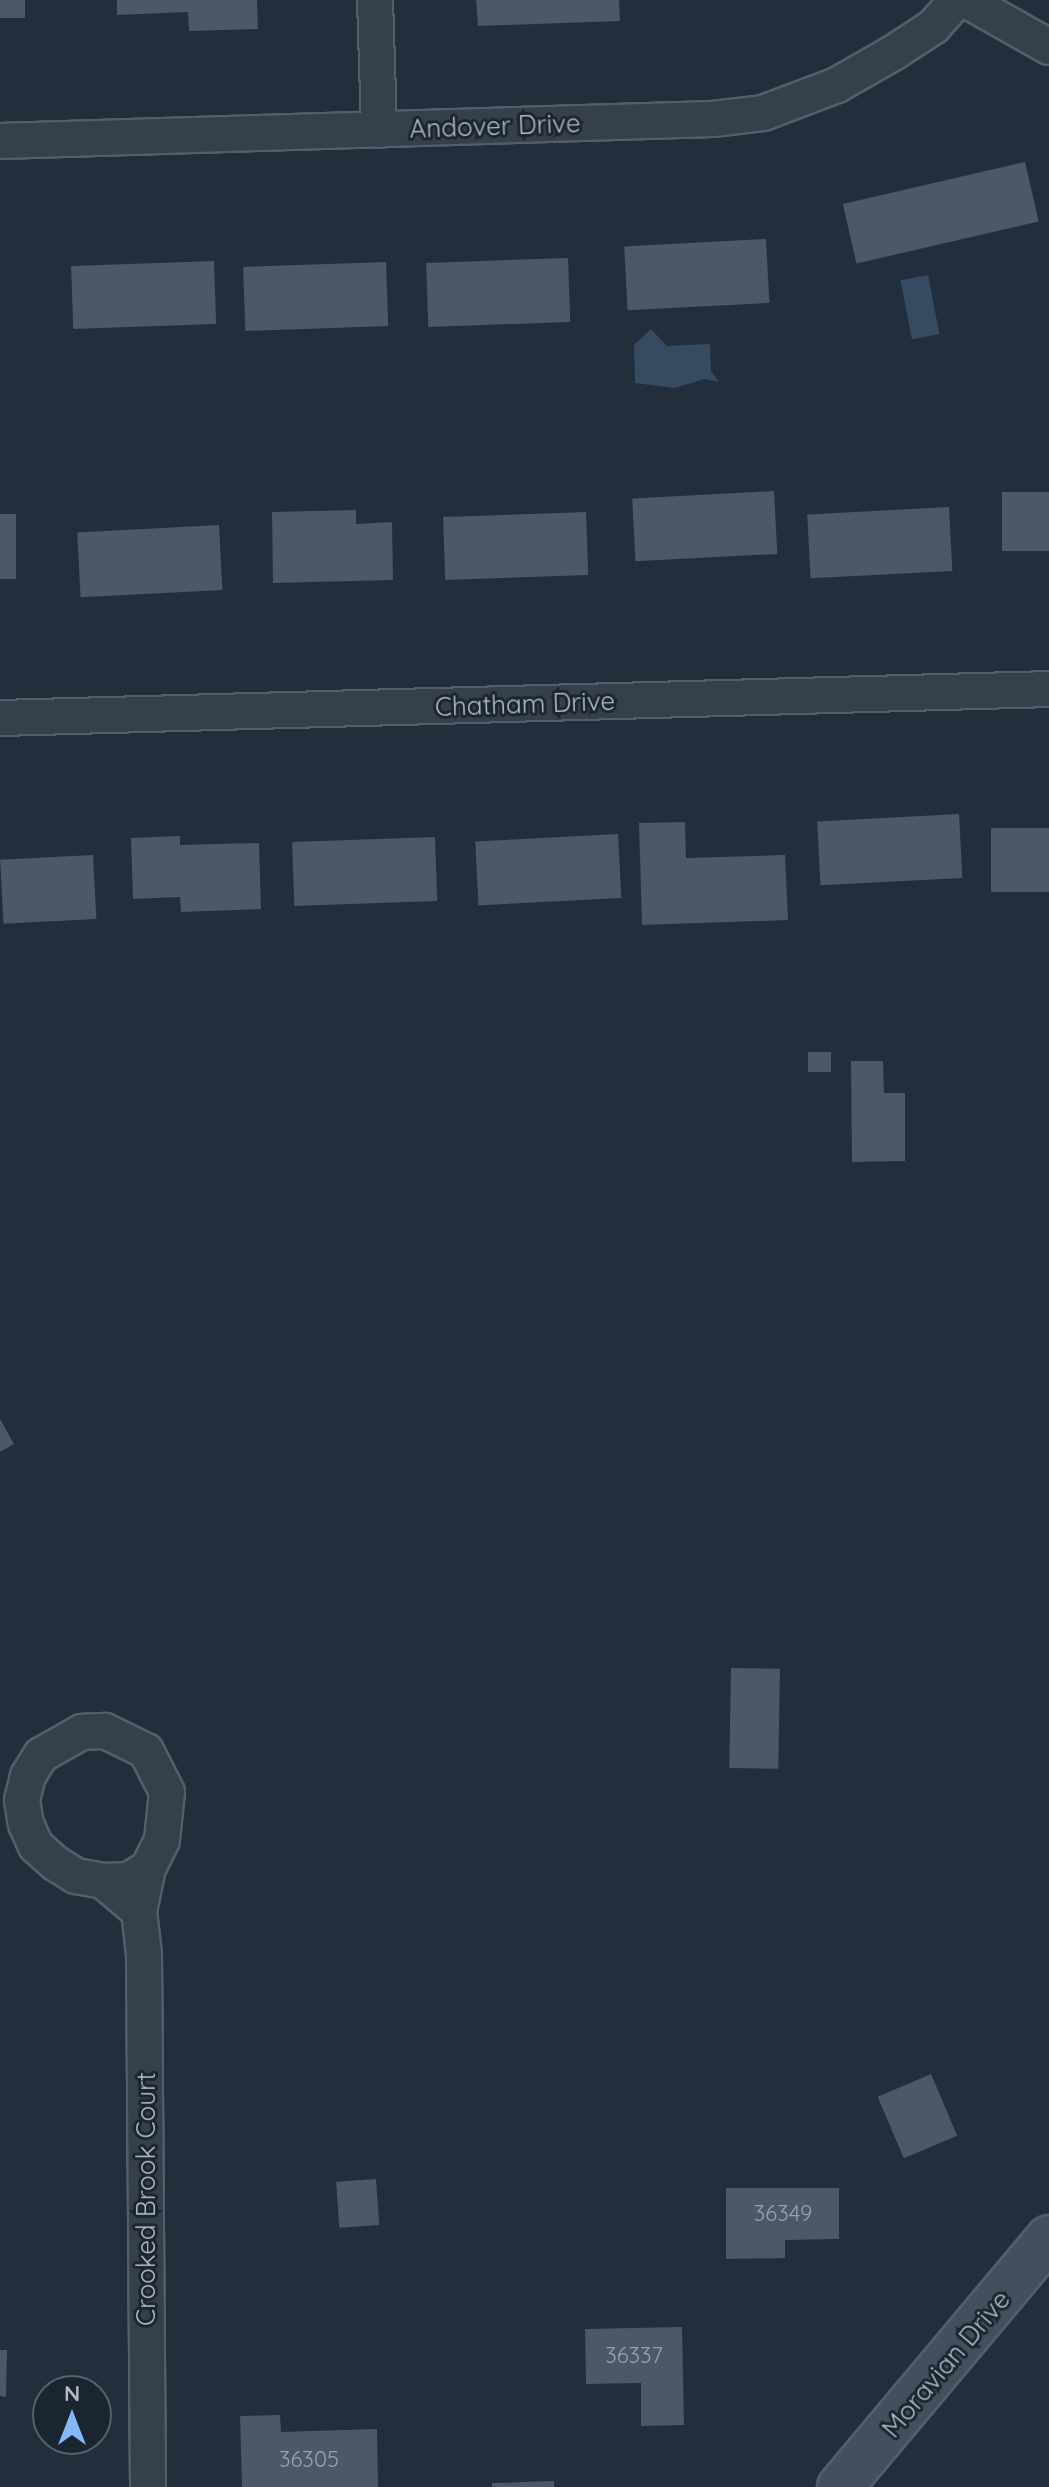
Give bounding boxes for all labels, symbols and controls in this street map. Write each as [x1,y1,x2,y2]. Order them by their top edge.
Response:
street label: Andover Drive [409,107,581,145]
street label: Chatham Drive [434,685,616,723]
street label: Crooked Brook Court [130,2072,162,2326]
house number: 36349 [754,2201,812,2227]
street label: Moravian Drive [876,2284,1016,2444]
house number: 36337 [605,2343,663,2369]
north arrow [32,2375,112,2455]
text: N [64,2379,80,2407]
house number: 36305 [279,2447,339,2473]

